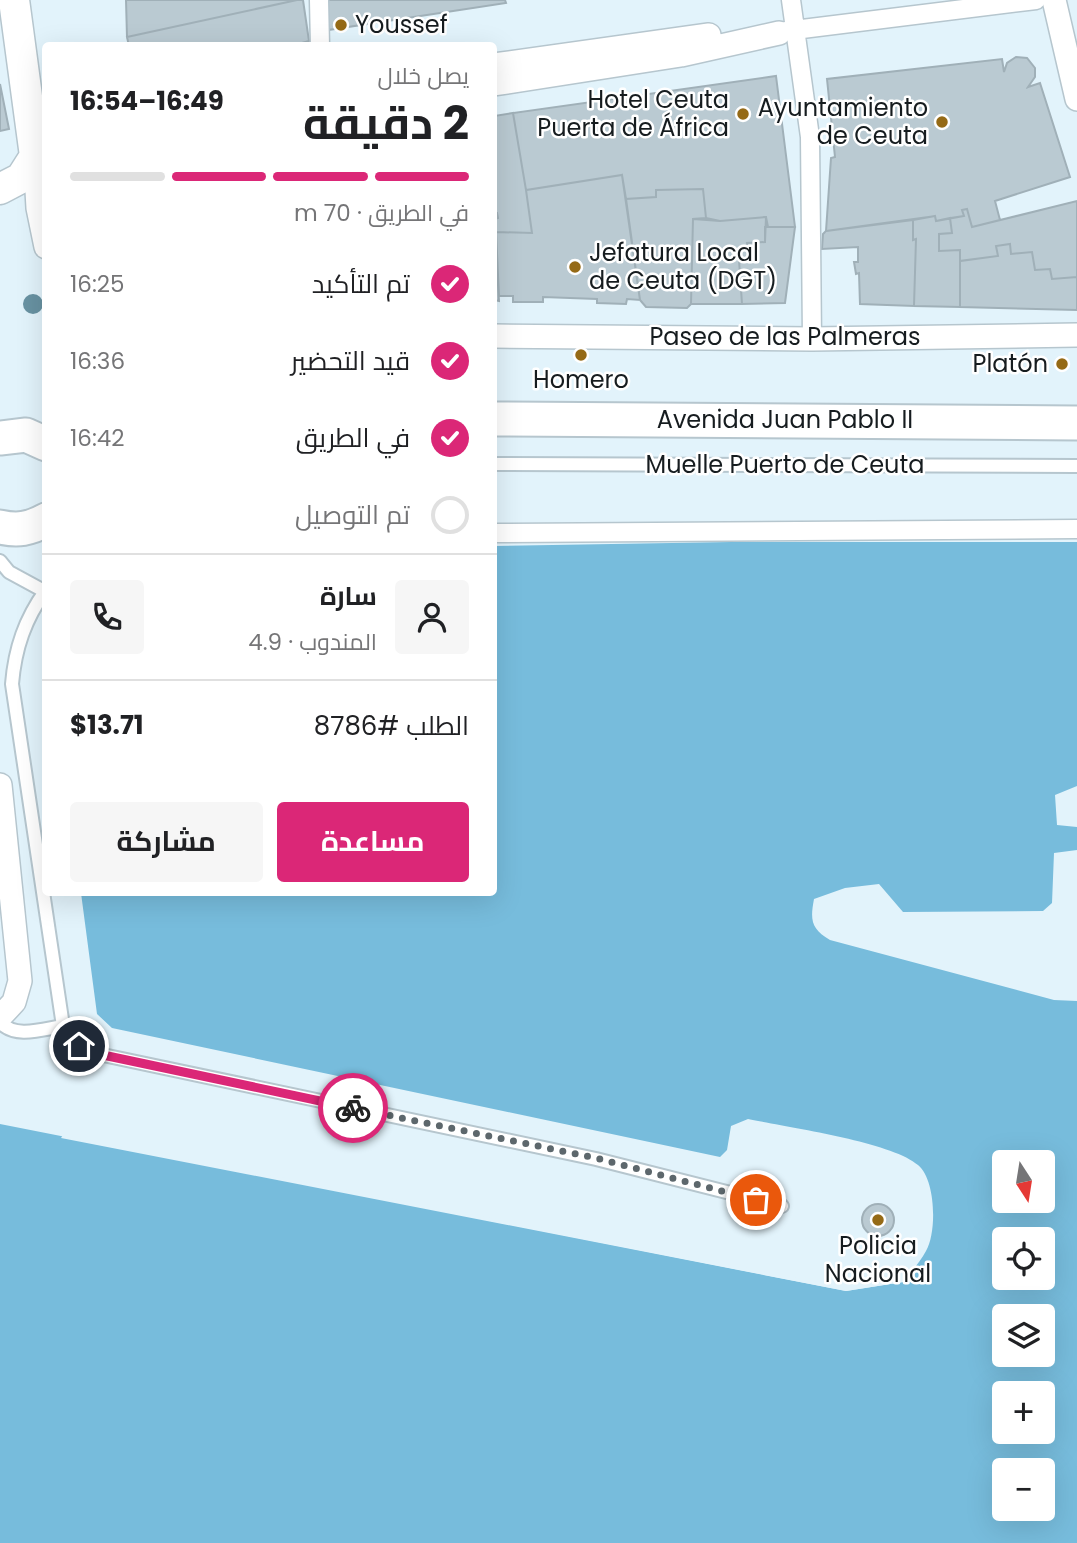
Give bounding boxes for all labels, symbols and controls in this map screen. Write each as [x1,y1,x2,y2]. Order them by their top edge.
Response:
place label: Youssef [355,8,448,41]
marker: Youssef [333,17,349,33]
text: يصل خلال [378,60,469,92]
text: 16:49–16:54 [70,83,224,119]
place label: Hotel Ceuta Puerta de África [537,83,729,144]
text: 2 دقيقة [303,91,469,155]
place label: Ayuntamiento de Ceuta [758,91,928,152]
marker: Hotel Ceuta Puerta de África [735,106,751,122]
marker: Ayuntamiento de Ceuta [934,114,950,130]
text: في الطريق · 70 m [294,197,469,229]
place label: Jefatura Local de Ceuta (DGT) [589,236,777,297]
marker: Jefatura Local de Ceuta (DGT) [567,259,583,275]
icon: check [431,265,469,303]
text: تم التأكيد [312,266,410,302]
text: 16:25 [70,268,125,300]
street label: Paseo de las Palmeras [649,320,921,353]
icon: check [431,342,469,380]
text: قيد التحضير [291,343,410,379]
text: 16:36 [70,345,125,377]
marker: Homero [573,347,589,363]
place label: Platón [973,347,1048,380]
marker: Platón [1054,356,1070,372]
place label: Homero [533,363,629,396]
street label: Avenida Juan Pablo II [657,403,913,436]
icon: check [431,419,469,457]
text: في الطريق [296,420,410,456]
text: 16:42 [70,422,125,454]
street label: Muelle Puerto de Ceuta [646,448,924,481]
text: تم التوصيل [295,497,410,533]
text: سارة [320,578,377,614]
button: phone [70,580,144,654]
button: person [395,580,469,654]
text: المندوب · 4.9 [248,626,377,658]
text: $13.71 [70,707,144,743]
text: الطلب #8786 [314,708,469,744]
button: مشاركة [70,802,263,882]
button: مساعدة [277,802,469,882]
pin [49,1016,109,1076]
icon: home [60,1027,98,1065]
courier [318,1073,388,1143]
icon: bike [334,1089,372,1127]
north arrow [992,1150,1055,1213]
map controls [992,1150,1055,1521]
pin [726,1170,786,1230]
icon: bag [737,1181,775,1219]
marker: Policia Nacional [870,1212,886,1228]
button: locate [992,1227,1055,1290]
place label: Policia Nacional [825,1229,931,1290]
button: layers [992,1304,1055,1367]
button: + [992,1381,1055,1444]
button: − [992,1458,1055,1521]

